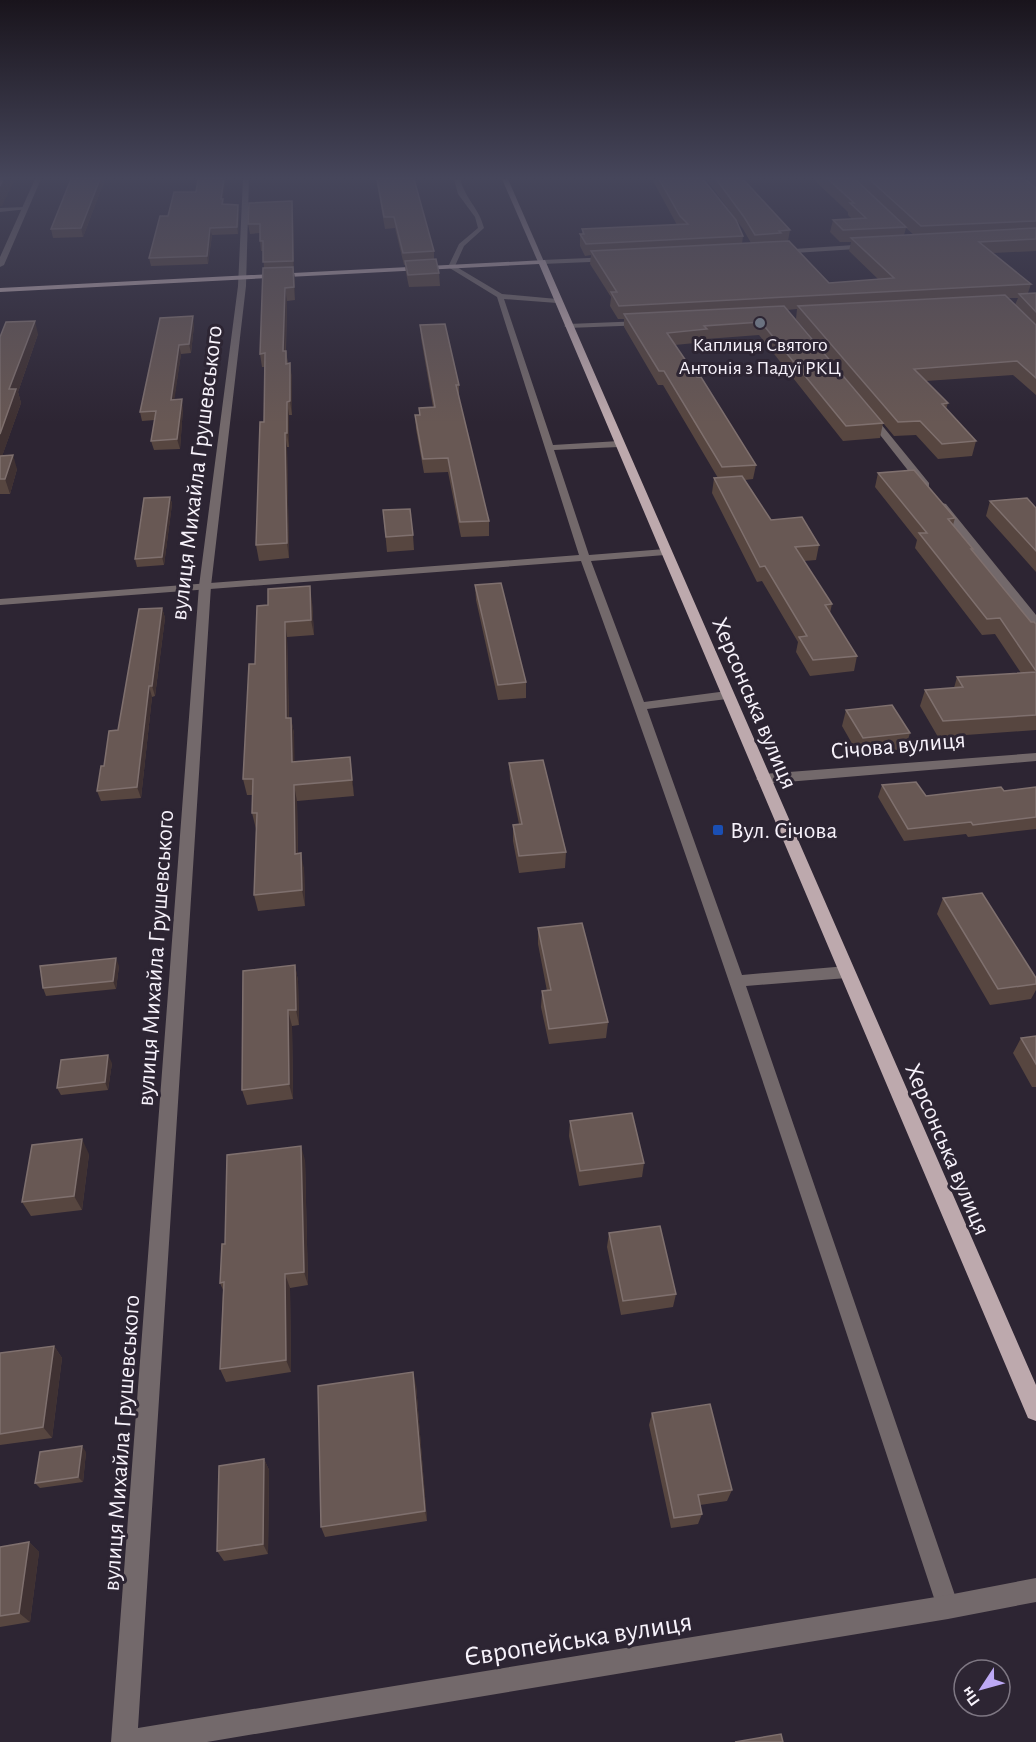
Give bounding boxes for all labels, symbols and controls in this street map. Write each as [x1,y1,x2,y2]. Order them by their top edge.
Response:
marker: Каплиця Святого Антонія з Падуї РКЦ [753,316,767,330]
street label: вулиця Михайла Грушевського [167,324,227,622]
place label: Каплиця Святого Антонія з Падуї РКЦ [679,335,841,378]
street label: Херсонська вулиця [707,614,801,793]
street label: Січова вулиця [830,728,967,764]
street label: вулиця Михайла Грушевського [134,809,178,1107]
place label: Вул. Січова [730,819,837,843]
marker: Вул. Січова [711,823,725,837]
street label: Херсонська вулиця [900,1060,994,1239]
street label: вулиця Михайла Грушевського [100,1294,144,1592]
street label: Європейська вулиця [462,1608,694,1672]
north arrow [952,1658,1012,1718]
text: Пн [958,1684,983,1709]

